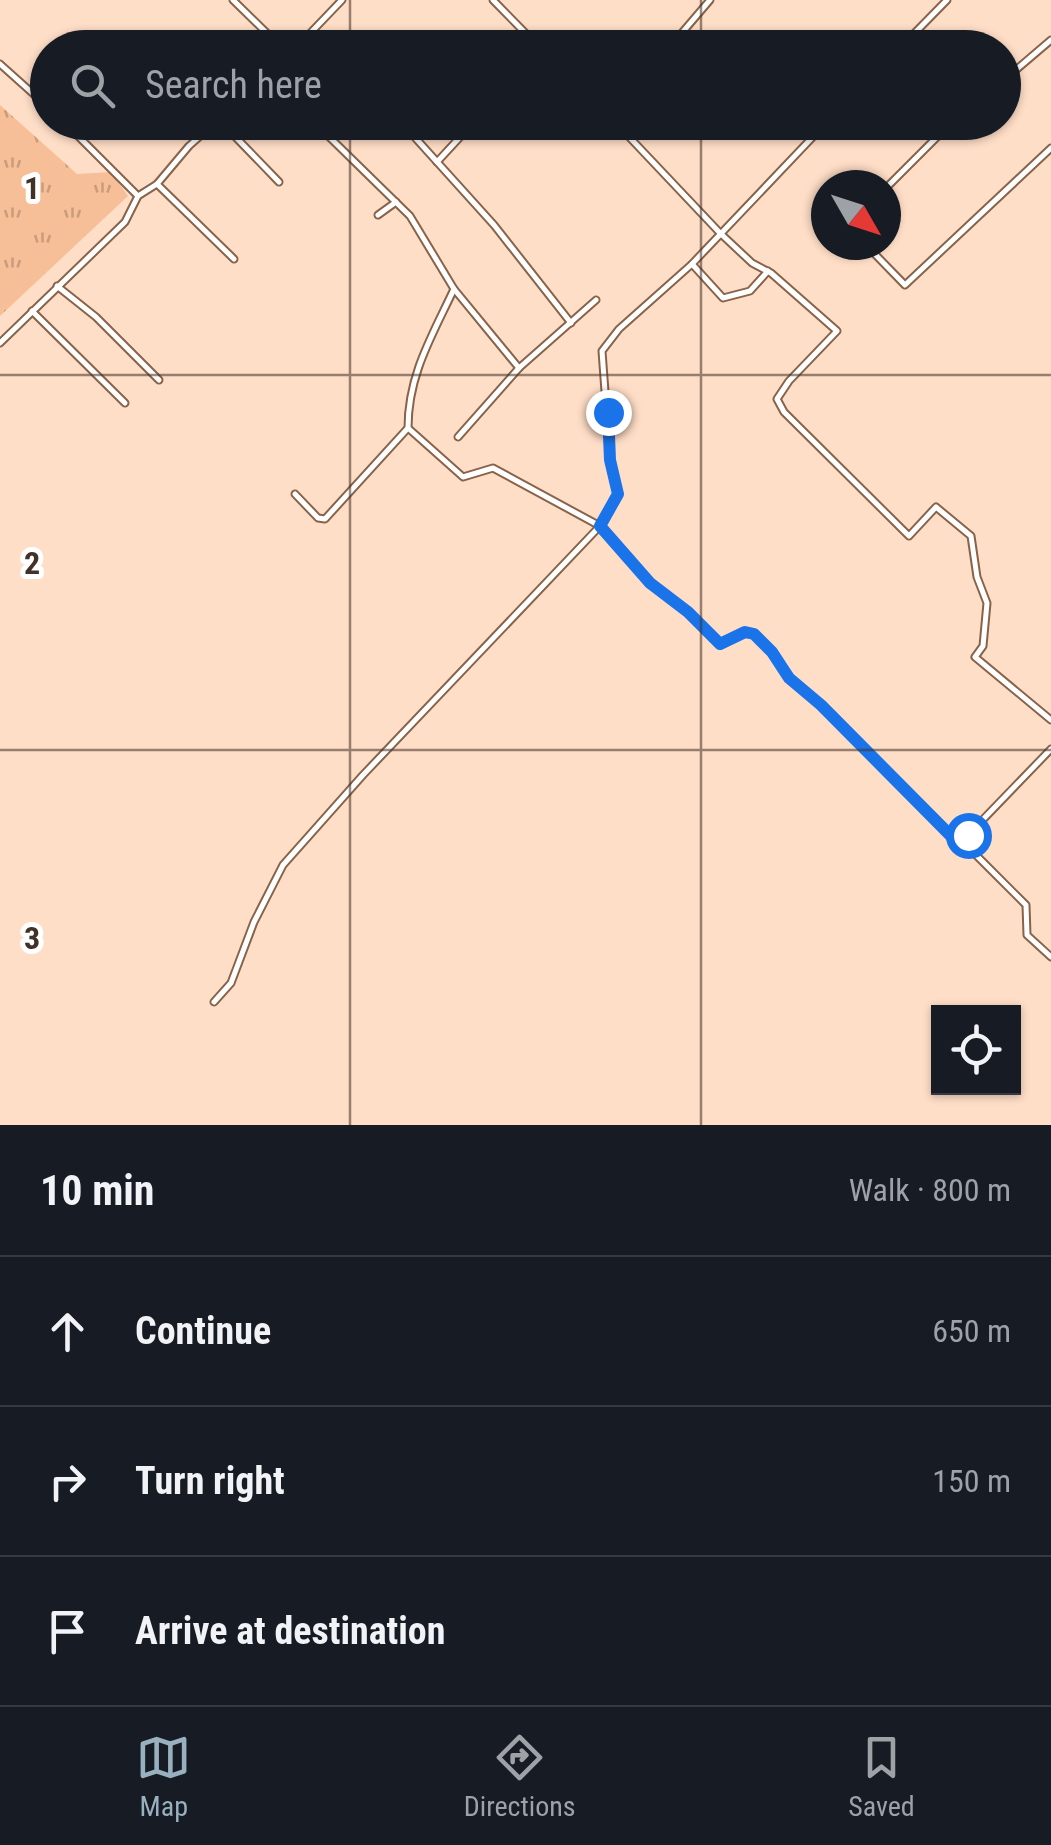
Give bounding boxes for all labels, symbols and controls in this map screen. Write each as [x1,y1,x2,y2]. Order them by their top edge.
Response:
search box [30,30,1021,140]
icon: search [65,58,120,113]
text: Search here [145,63,322,107]
text: 1 [24,169,40,207]
north arrow [811,170,901,260]
route end [586,390,632,436]
text: 2 [24,544,40,582]
route start [946,813,992,859]
text: 3 [24,919,40,957]
map controls [931,1005,1021,1095]
button: locate [931,1005,1021,1095]
text: 10 min [40,1166,155,1215]
text: Walk · 800 m [849,1171,1011,1209]
icon: ahead [40,1304,95,1359]
text: Continue [135,1309,271,1353]
text: 650 m [932,1312,1011,1350]
icon: right [40,1454,95,1509]
text: Turn right [135,1459,285,1503]
text: 150 m [932,1462,1011,1500]
icon: arrive [40,1604,95,1659]
text: Arrive at destination [135,1609,445,1653]
tab: Map [136,1730,191,1823]
tab: Directions [464,1730,576,1823]
tab: Saved [848,1730,915,1823]

